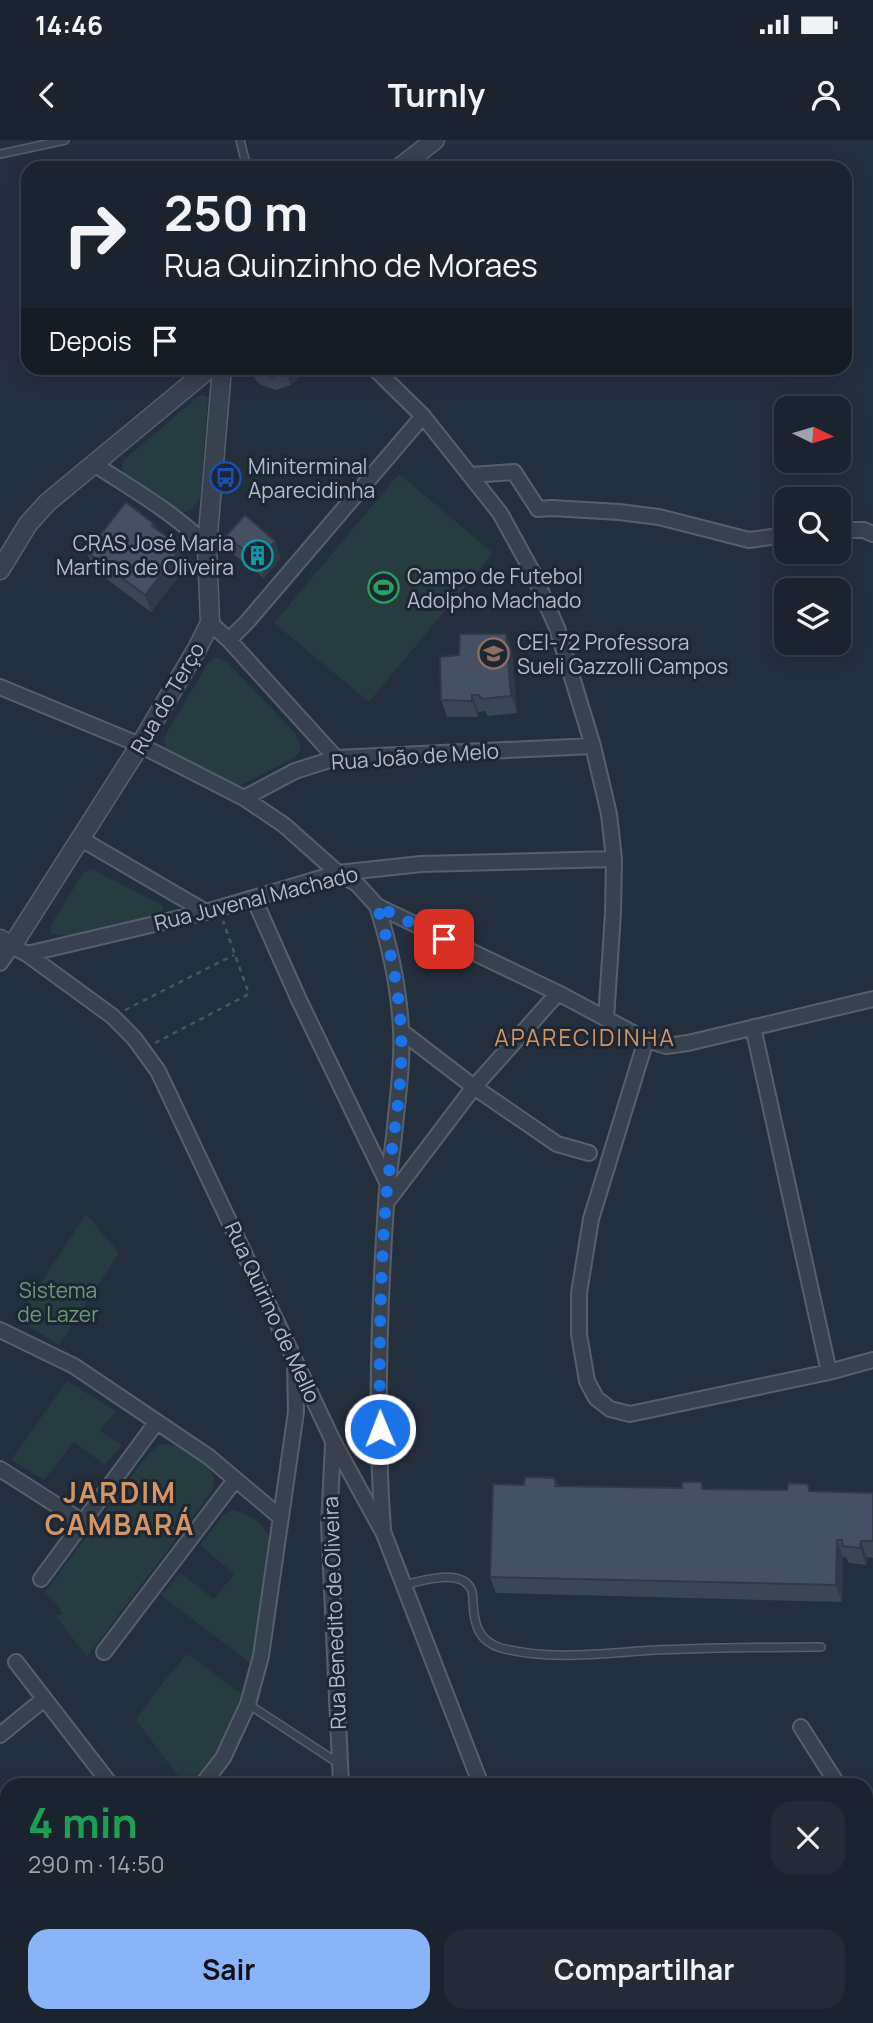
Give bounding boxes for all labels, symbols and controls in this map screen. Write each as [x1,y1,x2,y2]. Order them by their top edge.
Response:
text: 14:46 [35,7,103,43]
text: Turnly [388,73,485,117]
icon: back [28,76,66,114]
icon: person [807,76,845,114]
text: 250 m [164,179,308,246]
icon: right [49,189,140,280]
text: Rua Quinzinho de Moraes [164,243,538,287]
icon: arrive [146,322,184,360]
text: Depois [49,323,132,359]
north arrow [774,396,850,472]
map controls [774,396,851,655]
place label: Miniterminal Aparecidinha [248,452,375,504]
bus stop icon: Miniterminal Aparecidinha [208,461,242,495]
button: search [774,487,851,564]
place label: CRAS José Maria Martins de Oliveira [56,529,234,581]
building icon: CRAS José Maria Martins de Oliveira [240,538,274,572]
place label: Campo de Futebol Adolpho Machado [407,562,583,614]
sports icon: Campo de Futebol Adolpho Machado [367,571,401,605]
button: layers [774,578,851,655]
place label: CEI-72 Professora Sueli Gazzolli Campos [517,628,728,680]
street label: Rua do Terço [124,637,210,759]
school or university icon: CEI-72 Professora Sueli Gazzolli Campos [477,637,511,671]
street label: Rua João de Melo [330,736,500,776]
street label: Rua Juvenal Machado [151,859,361,937]
pin [414,909,474,969]
icon: arrive [425,920,463,958]
district label: APARECIDINHA [494,1021,676,1053]
street label: Rua Quirino de Mello [219,1217,327,1407]
park label: Sistema de Lazer [17,1276,99,1328]
position arrow [343,1392,417,1466]
district label: JARDIM CAMBARÁ [45,1473,195,1543]
street label: Rua Benedito de Oliveira [316,1496,352,1730]
text: 4 min [28,1793,138,1851]
button: close [771,1801,845,1875]
text: 290 m · 14:50 [28,1848,165,1880]
button: Sair [28,1929,430,2009]
button: Compartilhar [444,1929,845,2009]

